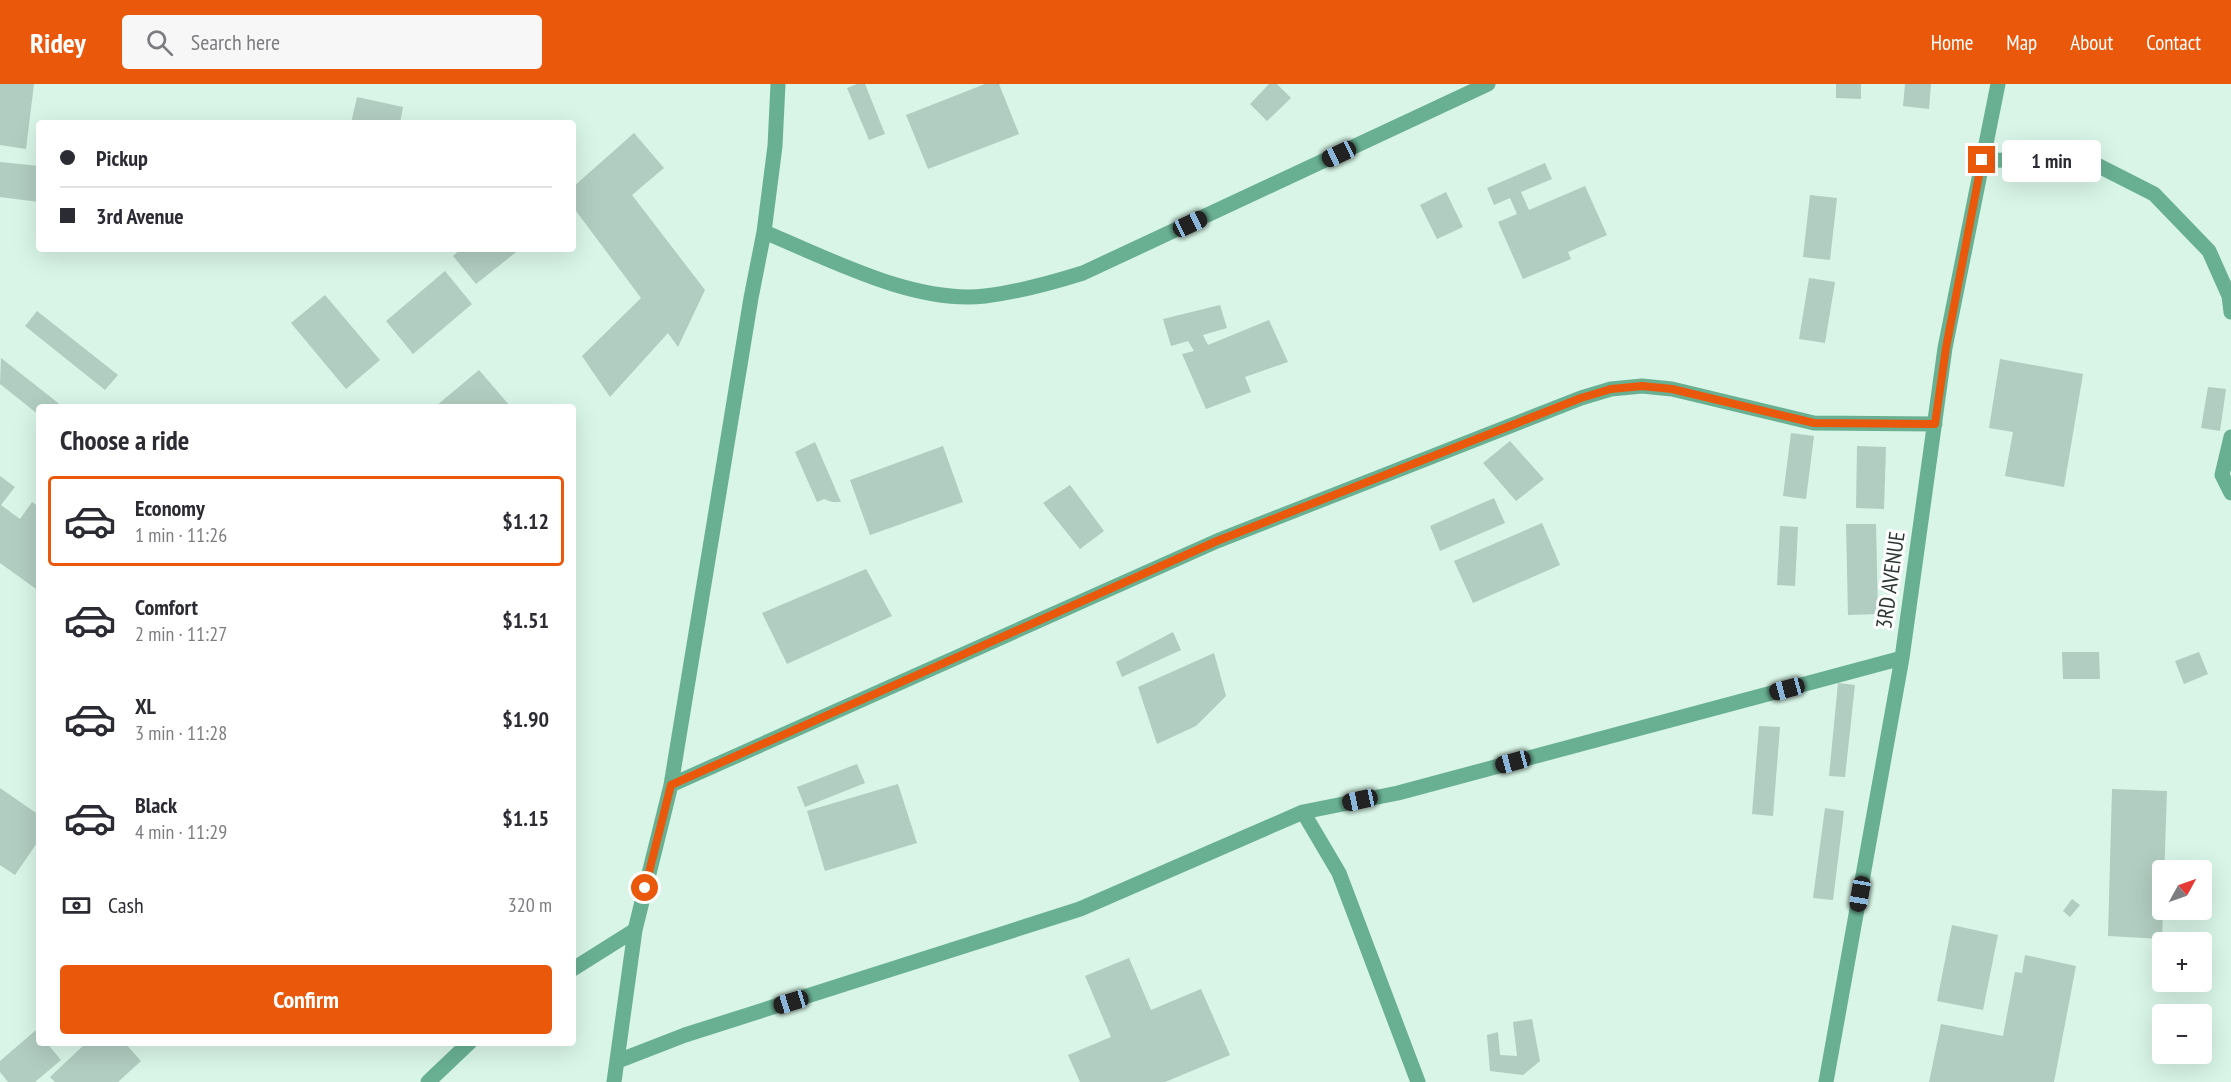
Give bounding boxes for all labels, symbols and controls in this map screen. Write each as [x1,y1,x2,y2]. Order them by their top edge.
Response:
search box [122,15,542,69]
text: Ridey [30,24,86,61]
icon: search [143,26,176,59]
text: Search here [191,28,280,56]
text: Home [1931,29,1973,56]
text: Map [2006,29,2037,56]
text: About [2070,29,2113,56]
text: Contact [2146,29,2201,56]
car [1319,138,1359,170]
callout: 1 min [2003,139,2102,181]
text: Pickup [96,144,148,172]
route end [1968,146,1995,173]
text: 1 min [2031,148,2072,174]
text: 3rd Avenue [96,202,184,230]
car [1170,208,1210,240]
text: Choose a ride [60,423,189,457]
icon: car [63,494,117,548]
text: Economy [135,494,205,522]
text: $1.12 [502,507,549,535]
text: 1 min · 11:26 [135,522,227,548]
street label: 3RD AVENUE [1869,530,1911,630]
icon: car [63,593,117,647]
text: Comfort [135,593,198,621]
text: $1.51 [502,606,549,634]
text: 2 min · 11:27 [135,621,227,647]
car [1767,676,1807,702]
icon: car [63,692,117,746]
text: XL [135,692,156,720]
text: $1.90 [502,705,549,733]
text: 3 min · 11:28 [135,720,227,746]
car [1493,749,1533,775]
car [1341,787,1379,813]
icon: car [63,791,117,845]
text: Black [135,791,177,819]
text: $1.15 [502,804,549,832]
text: 4 min · 11:29 [135,819,227,845]
north arrow [2152,860,2212,920]
map controls [2152,860,2212,1064]
route start [631,874,658,901]
car [1848,875,1872,913]
icon: cash [60,889,93,922]
text: Cash [108,891,144,919]
text: 320 m [508,892,552,918]
button: + [2152,932,2212,992]
button: Confirm [60,965,552,1034]
car [771,988,811,1016]
button: − [2152,1004,2212,1064]

